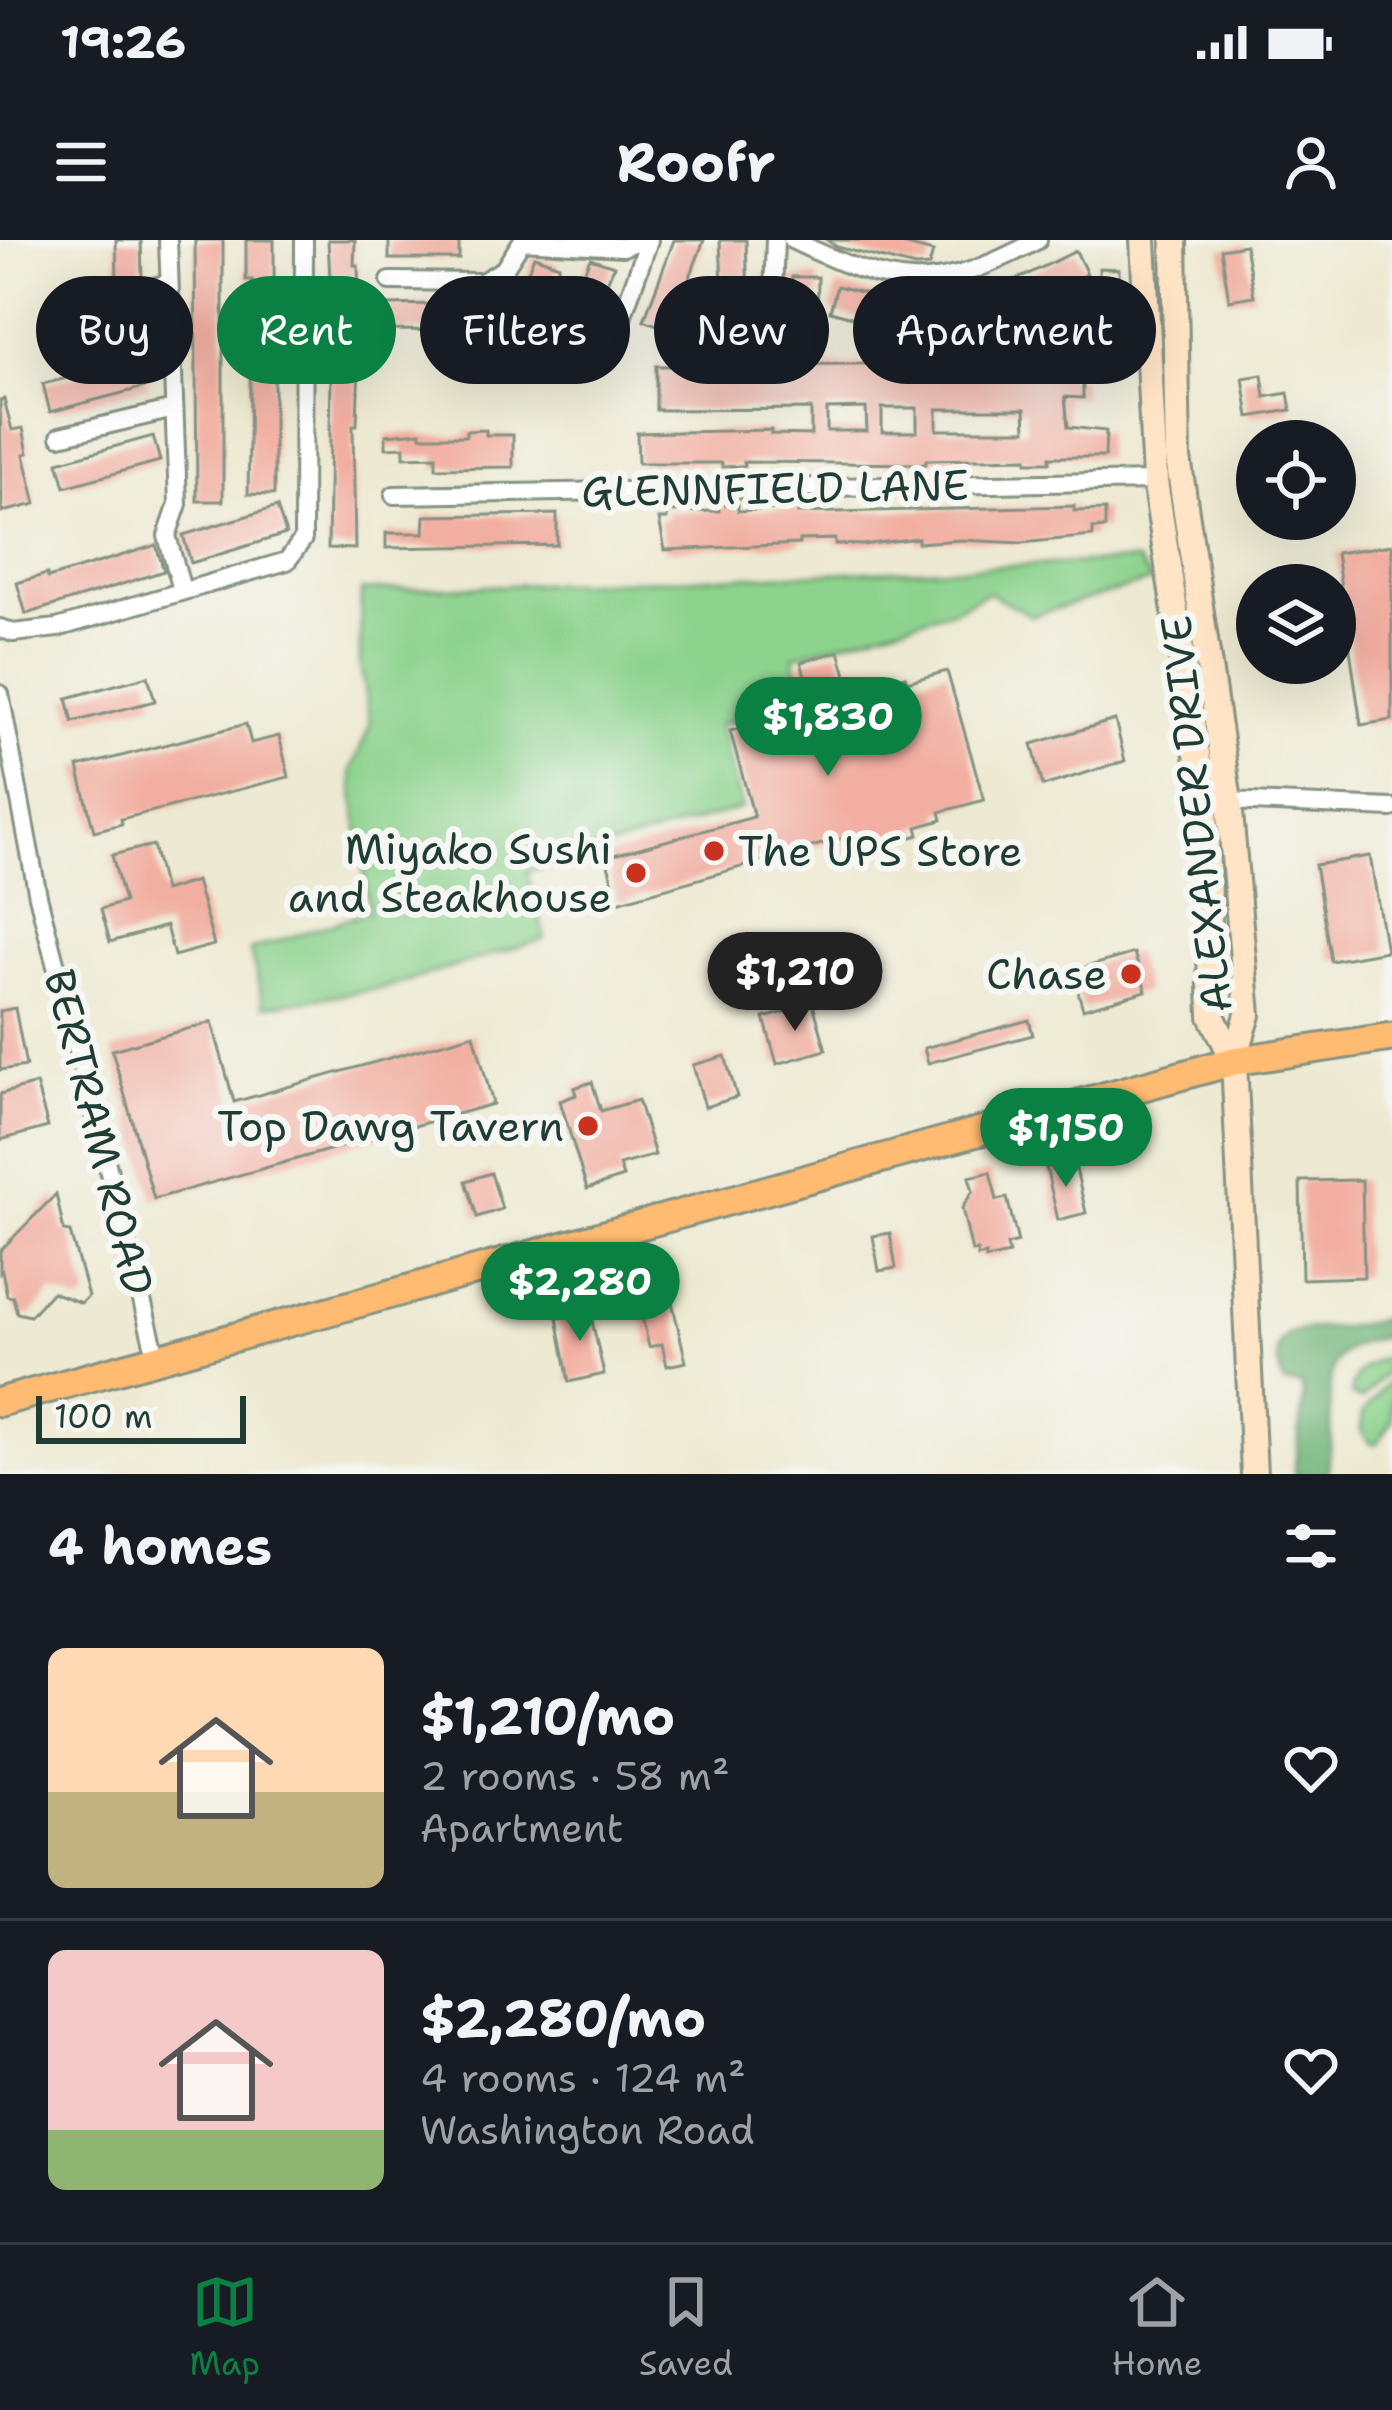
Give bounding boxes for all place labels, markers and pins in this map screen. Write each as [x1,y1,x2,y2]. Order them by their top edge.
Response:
pin: $1,830 [730,677,926,779]
place label: Miyako Sushi and Steakhouse [288,821,612,925]
place label: The UPS Store [738,823,1023,879]
marker: The UPS Store [701,838,727,864]
marker: Miyako Sushi and Steakhouse [623,860,649,886]
pin: $1,210 [697,932,893,1034]
place label: Chase [986,946,1107,1002]
marker: Chase [1118,961,1144,987]
pin: $1,150 [968,1088,1164,1190]
place label: Top Dawg Tavern [217,1098,564,1154]
marker: Top Dawg Tavern [575,1113,601,1139]
pin: $2,280 [482,1242,678,1344]

